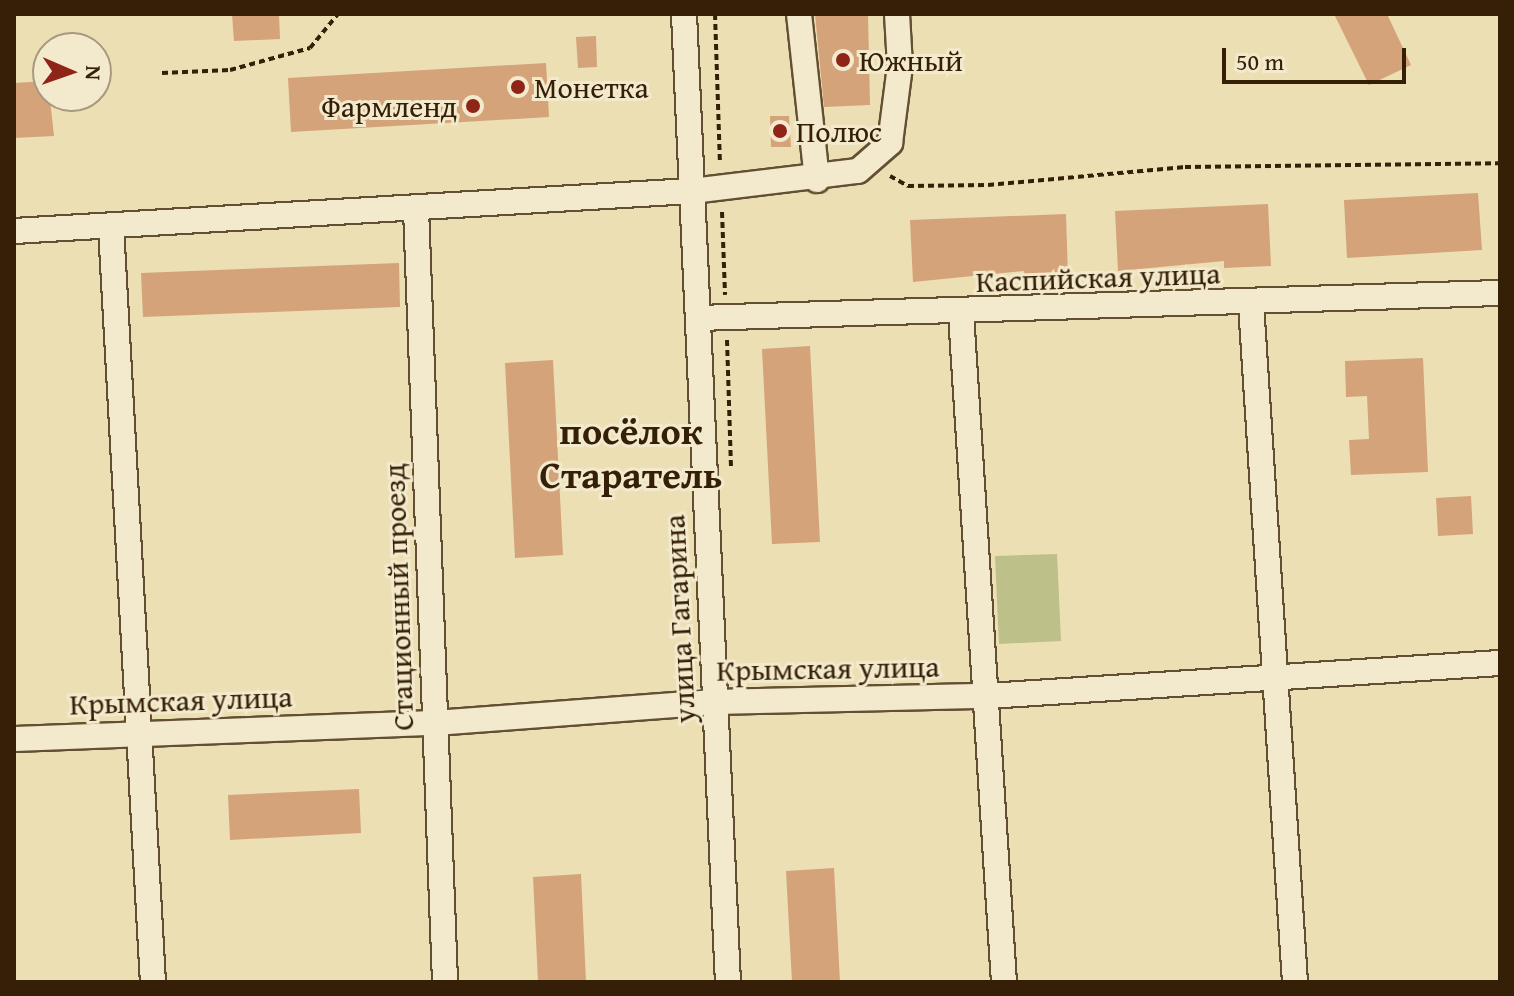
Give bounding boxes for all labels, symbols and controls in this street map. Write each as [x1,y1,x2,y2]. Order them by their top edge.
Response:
north arrow [32,32,112,112]
scale bar [1226,32,1410,82]
place label: Южный [859,42,963,78]
text: 50 m [1236,44,1284,79]
marker: Южный [834,51,852,69]
text: N [78,65,110,81]
place label: Монетка [534,69,649,105]
marker: Монетка [509,78,527,96]
place label: Фармленд [321,88,457,124]
marker: Фармленд [464,97,482,115]
place label: Полюс [796,113,882,149]
marker: Полюс [771,122,789,140]
street label: Каспийская улица [975,255,1221,299]
district label: посёлок Старатель [539,408,723,498]
street label: Стационный проезд [375,463,421,731]
street label: улица Гагарина [656,514,702,724]
street label: Крымская улица [716,648,940,688]
street label: Крымская улица [69,678,293,722]

